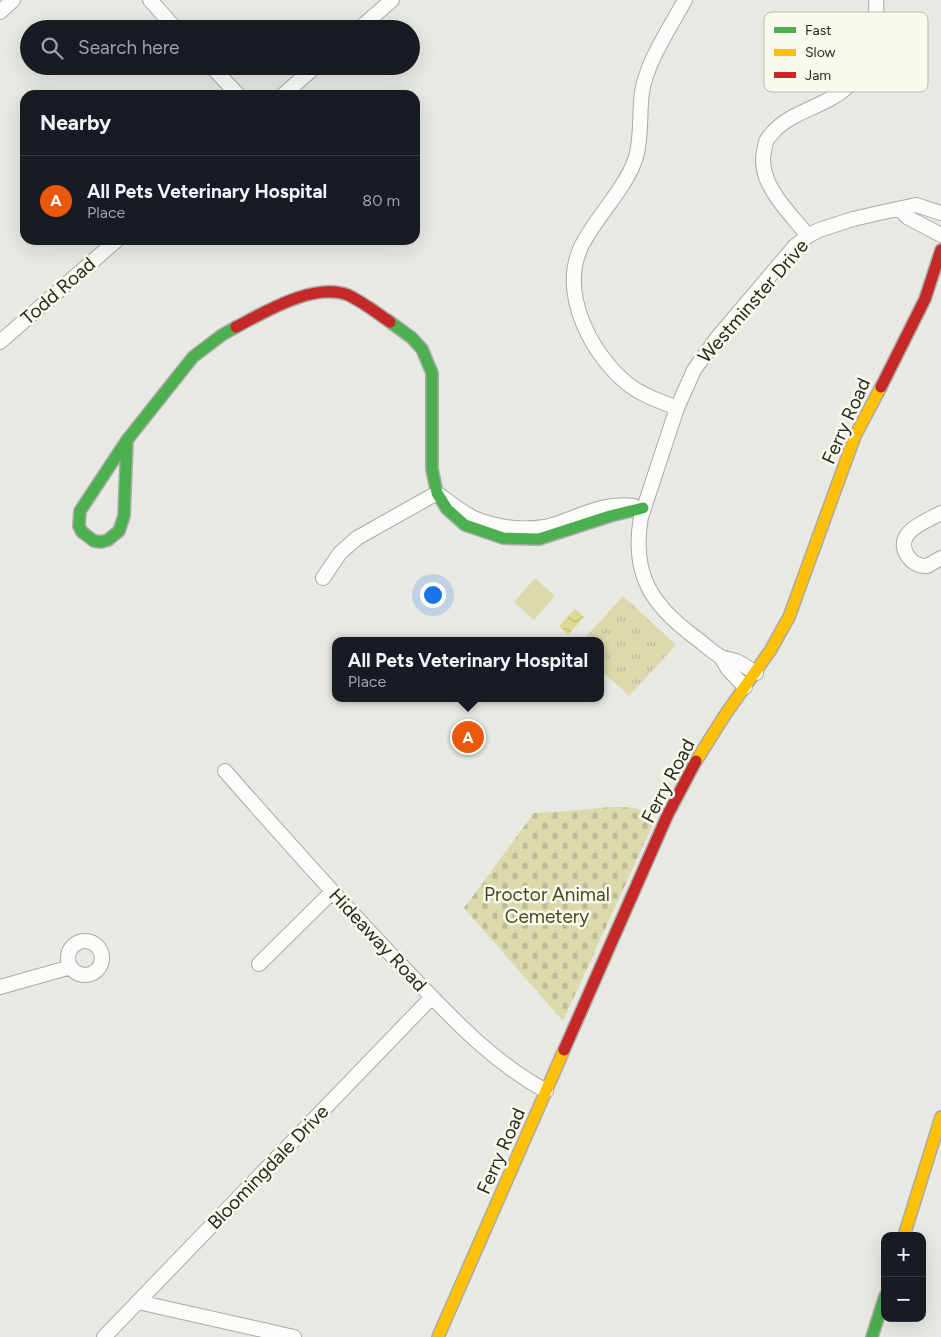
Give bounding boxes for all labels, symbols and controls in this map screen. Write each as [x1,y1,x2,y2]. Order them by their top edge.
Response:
legend [764,12,928,92]
search box [20,20,420,75]
text: Fast [805,22,831,39]
icon: search [38,34,66,62]
text: Search here [78,36,180,59]
text: Slow [805,44,836,61]
text: Jam [805,67,831,84]
text: Nearby [40,110,111,135]
text: All Pets Veterinary Hospital [87,180,327,203]
text: A [50,191,62,210]
text: 80 m [362,191,400,210]
text: Place [87,203,125,222]
street label: Westminster Drive [693,234,813,368]
street label: Todd Road [16,252,100,330]
street label: Ferry Road [817,374,875,468]
your location [420,582,446,608]
popup [332,637,604,702]
text: All Pets Veterinary Hospital [348,649,588,672]
text: Place [348,672,386,691]
pin: A [452,718,484,756]
street label: Ferry Road [636,735,700,827]
park label: Proctor Animal Cemetery [484,883,610,928]
street label: Hideaway Road [324,884,432,996]
street label: Bloomingdale Drive [203,1100,333,1234]
street label: Ferry Road [472,1104,530,1198]
map controls [881,1232,926,1322]
button: + [881,1232,926,1277]
button: − [881,1277,926,1322]

